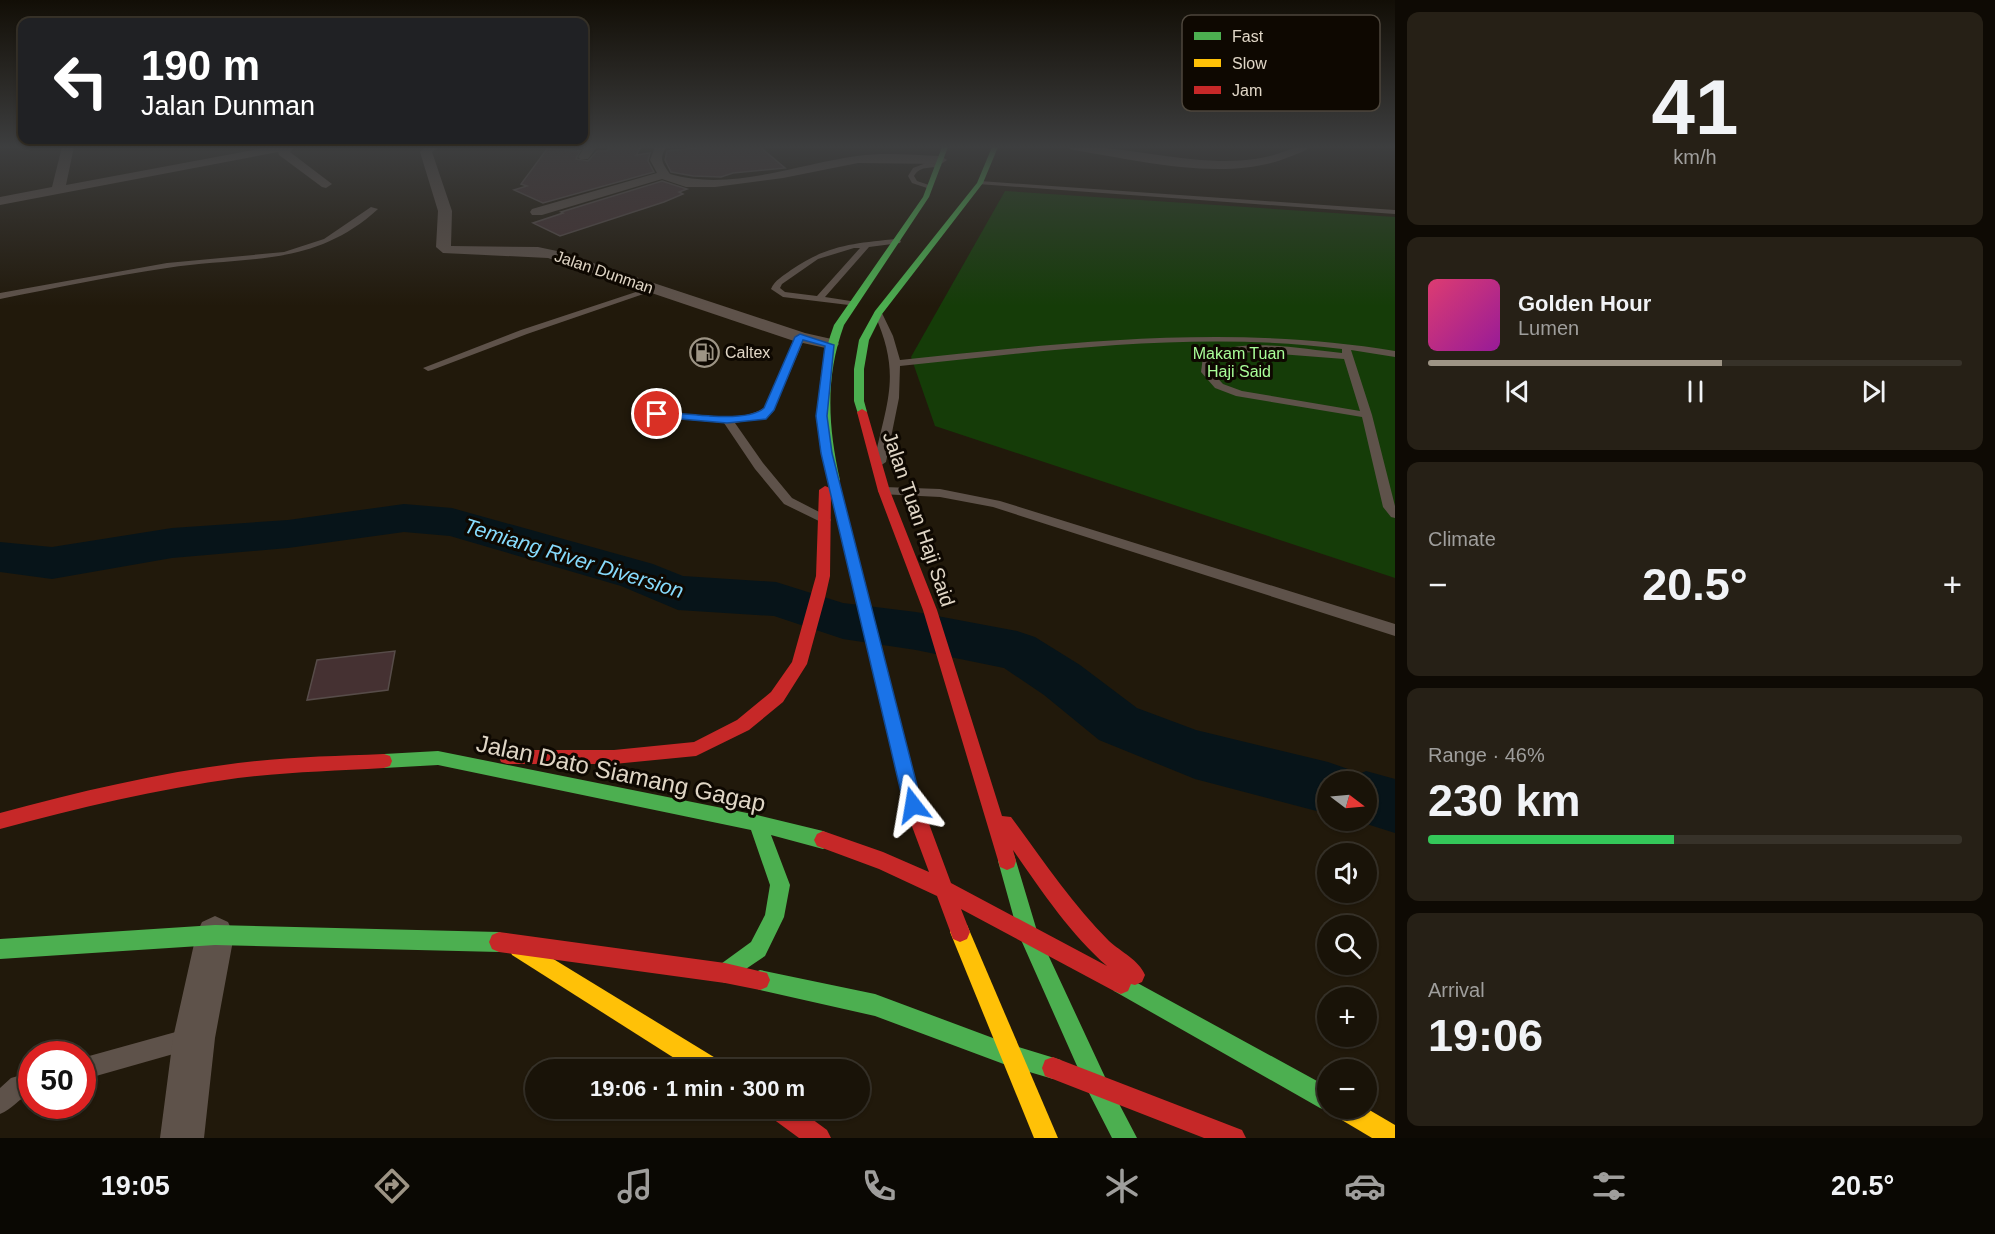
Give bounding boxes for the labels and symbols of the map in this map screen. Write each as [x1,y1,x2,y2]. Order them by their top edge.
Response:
legend [1182,15,1380,111]
text: Fast [1232,28,1264,45]
text: Slow [1232,55,1267,72]
text: Jam [1232,82,1262,99]
street label: Jalan Dunman [552,247,656,297]
fuel station icon: Caltex [688,336,720,368]
place label: Caltex [725,344,770,361]
park label: Makam Tuan Haji Said [1193,345,1285,380]
pin [631,388,682,439]
street label: Jalan Tuan Haji Said [879,429,959,609]
water label: Temiang River Diversion [462,514,686,602]
street label: Jalan Dato Siamang Gagap [474,729,768,817]
north arrow [1317,771,1377,831]
position arrow [881,773,945,837]
speed limit sign: 50 [18,1041,96,1119]

